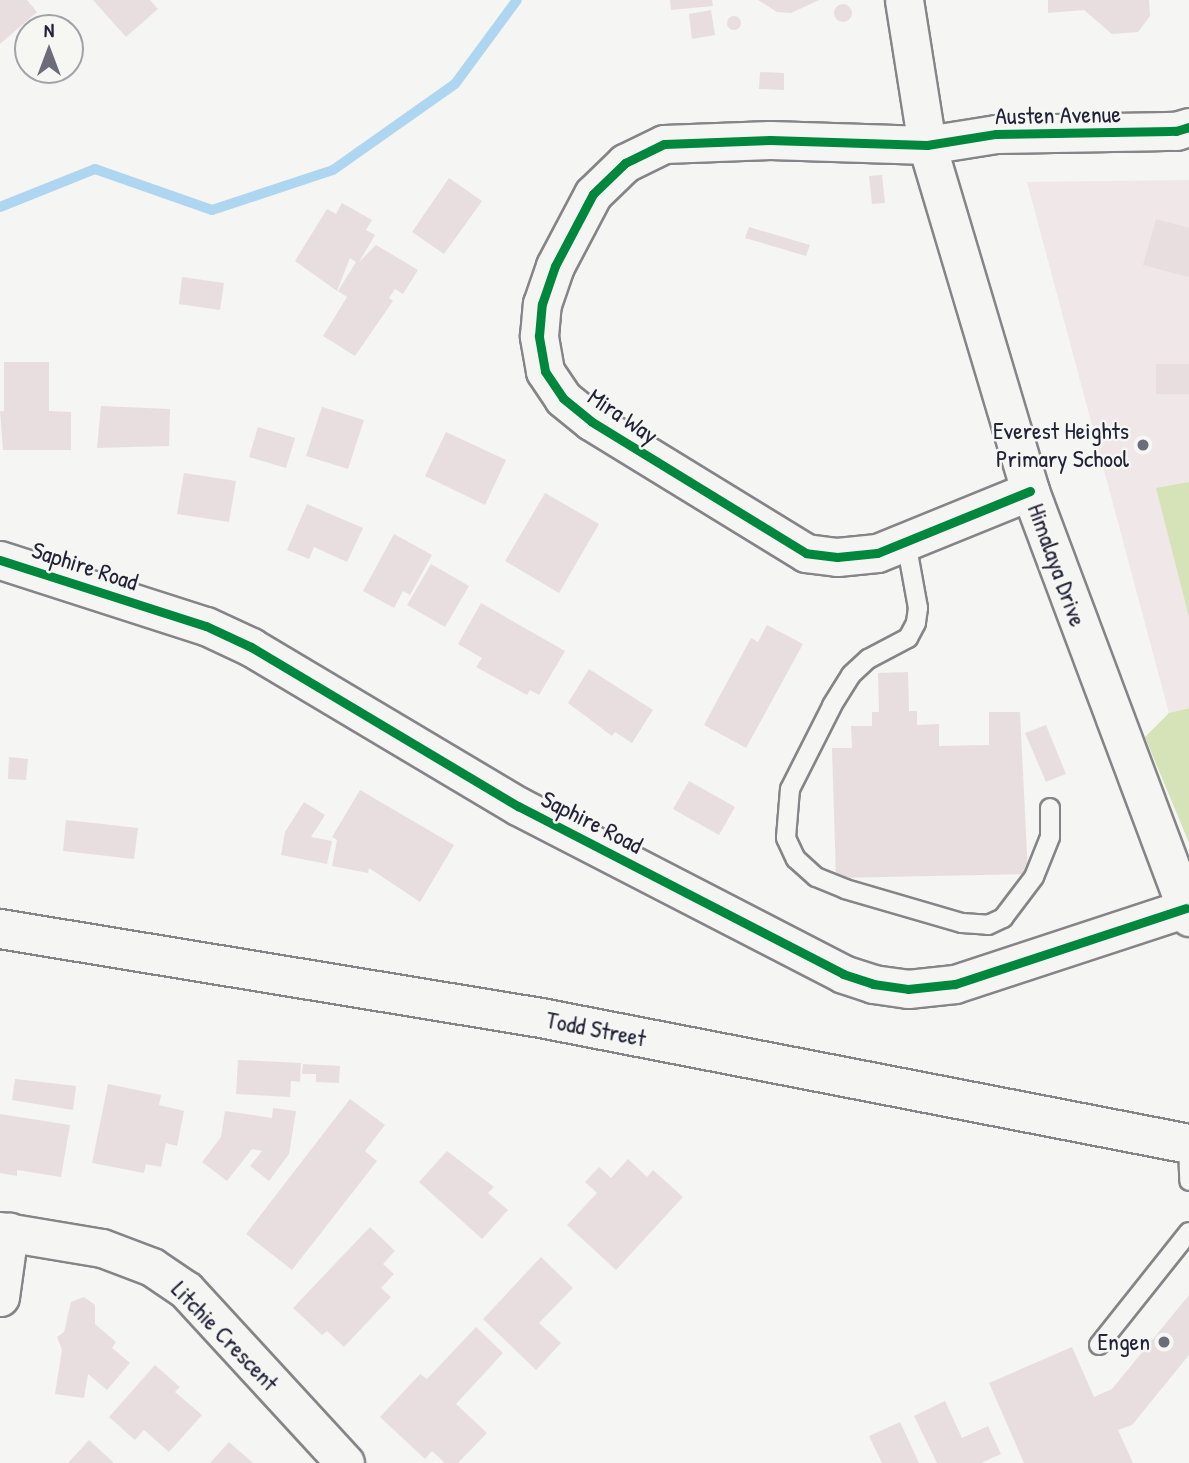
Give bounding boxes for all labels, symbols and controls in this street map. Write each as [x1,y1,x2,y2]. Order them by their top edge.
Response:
north arrow [14,14,84,84]
text: N [44,17,54,43]
street label: Austen Avenue [995,100,1121,130]
street label: Mira Way [583,382,663,450]
place label: Everest Heights Primary School [993,417,1129,473]
marker: Everest Heights Primary School [1135,437,1151,453]
street label: Himalaya Drive [1022,500,1092,630]
street label: Saphire Road [28,535,142,597]
street label: Saphire Road [537,784,647,860]
street label: Todd Street [544,1005,648,1053]
street label: Litchie Crescent [165,1275,285,1397]
place label: Engen [1097,1328,1150,1356]
marker: Engen [1156,1334,1172,1350]

